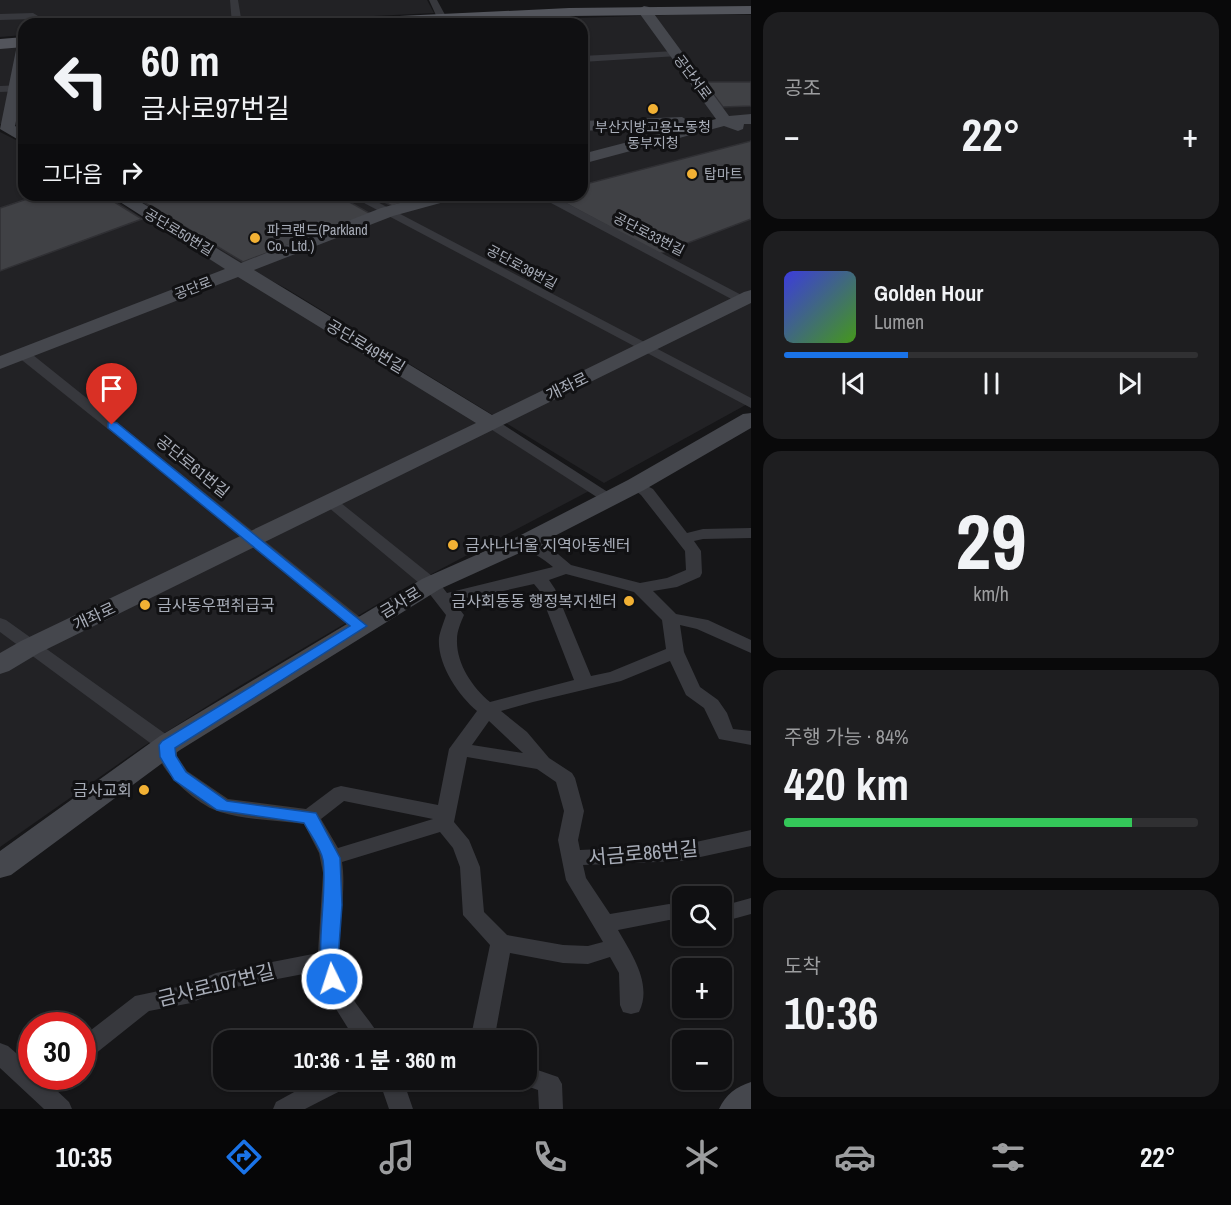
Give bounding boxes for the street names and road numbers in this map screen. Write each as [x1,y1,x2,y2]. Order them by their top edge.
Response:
street label: 공단서로 [670,51,716,103]
street label: 공단로50번길 [141,204,217,260]
street label: 공단로33번길 [611,208,687,260]
street label: 공단로39번길 [484,241,560,293]
street label: 공단로 [172,273,214,303]
street label: 공단로49번길 [323,314,409,378]
street label: 개좌로 [542,366,592,406]
street label: 공단로61번길 [152,430,234,502]
street label: 금사로 [375,581,425,623]
street label: 개좌로 [69,597,119,635]
street label: 서금로86번길 [587,834,699,871]
street label: 금사로107번길 [155,957,277,1012]

